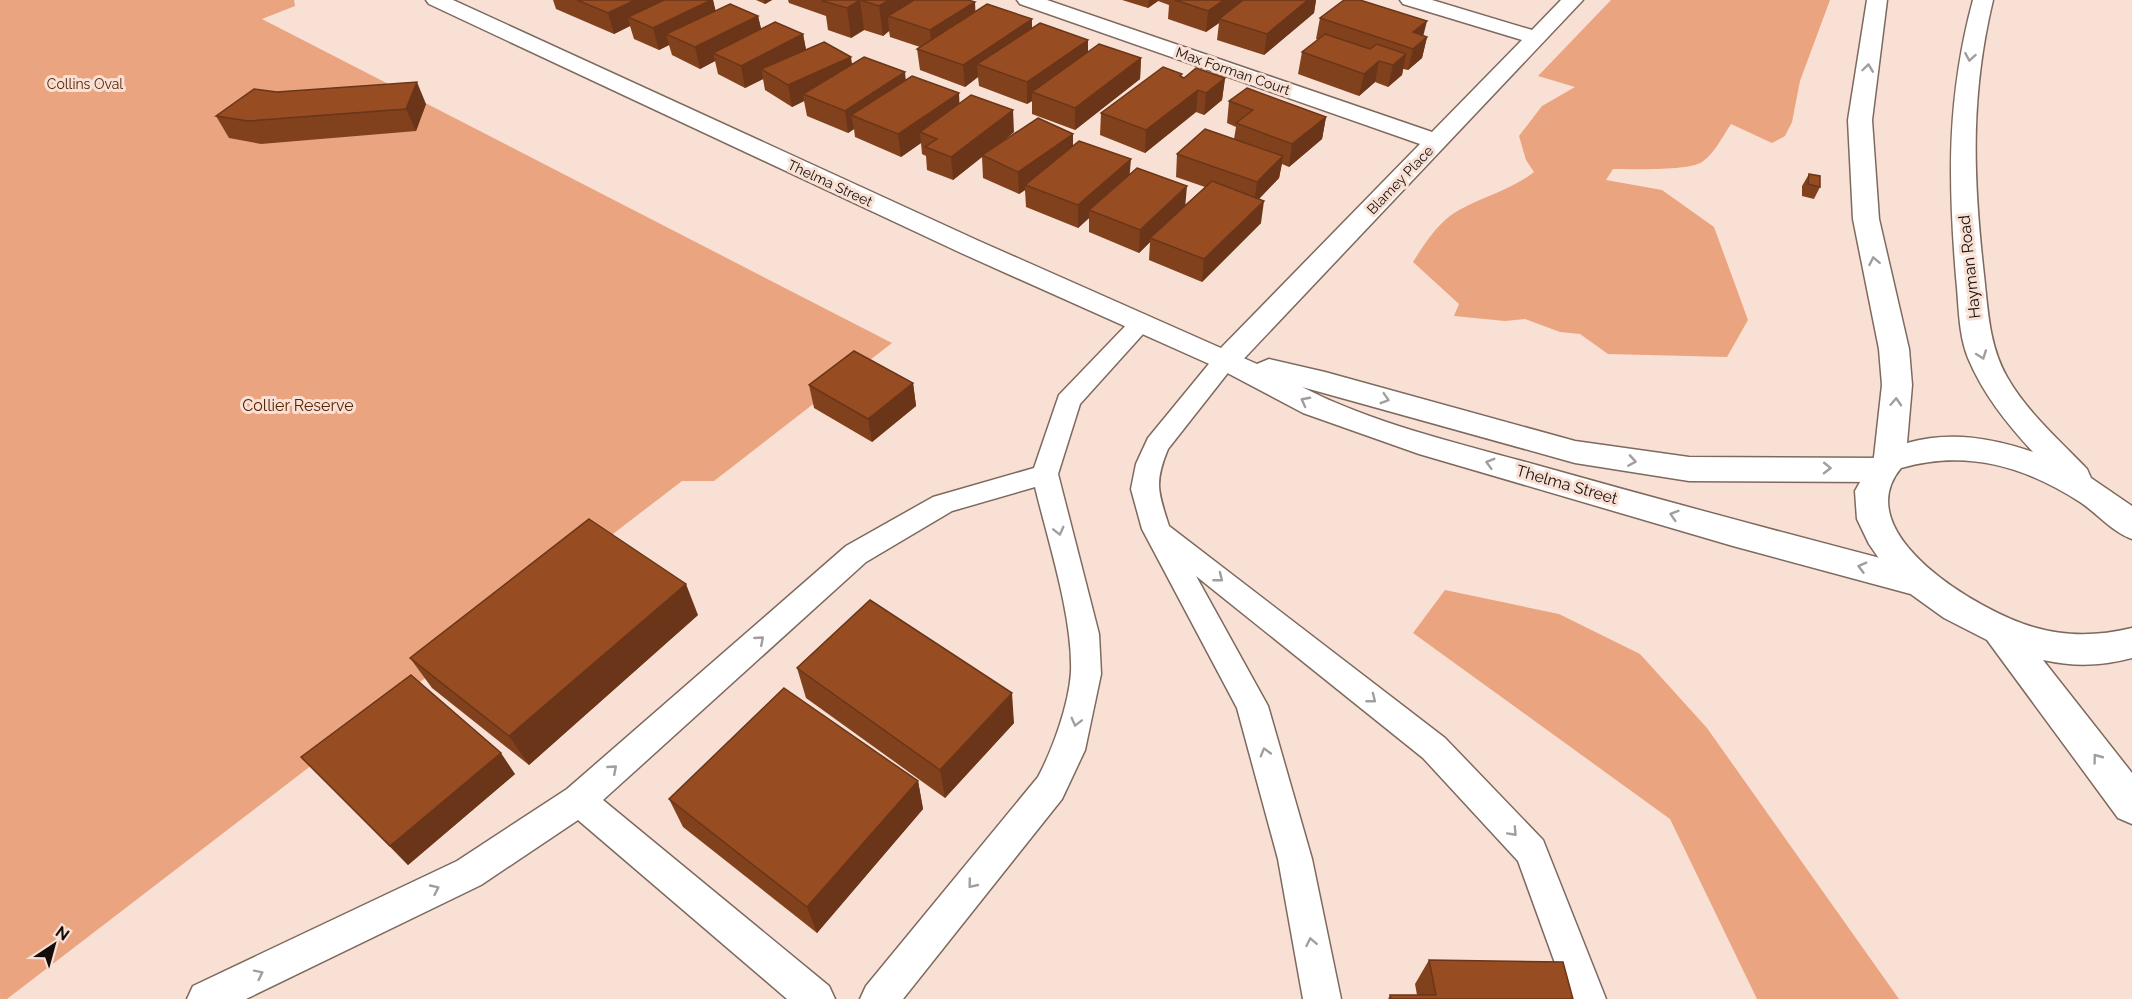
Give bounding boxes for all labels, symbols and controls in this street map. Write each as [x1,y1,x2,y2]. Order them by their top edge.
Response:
street label: Max Forman Court [1174,44,1292,98]
one-way arrow [1964,52,1977,62]
one-way arrow [1861,63,1873,72]
park label: Collins Oval [47,76,123,92]
street label: Blamey Place [1364,143,1436,217]
street label: Thelma Street [785,156,875,210]
street label: Hayman Road [1955,214,1984,320]
one-way arrow [1868,256,1881,266]
one-way arrow [1974,349,1987,360]
one-way arrow [1379,392,1390,404]
park label: Collier Reserve [242,396,354,415]
one-way arrow [1300,397,1311,408]
one-way arrow [1889,397,1902,406]
one-way arrow [1628,454,1637,466]
one-way arrow [1485,457,1495,470]
street label: Thelma Street [1514,461,1620,508]
one-way arrow [1822,462,1831,475]
one-way arrow [1669,510,1680,522]
one-way arrow [1051,526,1064,536]
one-way arrow [1857,562,1867,575]
one-way arrow [1212,571,1223,582]
one-way arrow [753,636,763,647]
one-way arrow [1365,691,1376,702]
one-way arrow [1071,717,1084,727]
one-way arrow [1260,747,1272,758]
one-way arrow [2093,754,2104,765]
one-way arrow [606,765,617,776]
one-way arrow [1506,826,1517,836]
one-way arrow [968,877,979,888]
one-way arrow [428,885,439,897]
north arrow [24,915,84,975]
text: N [52,922,73,945]
one-way arrow [1305,937,1318,947]
one-way arrow [253,969,264,981]

